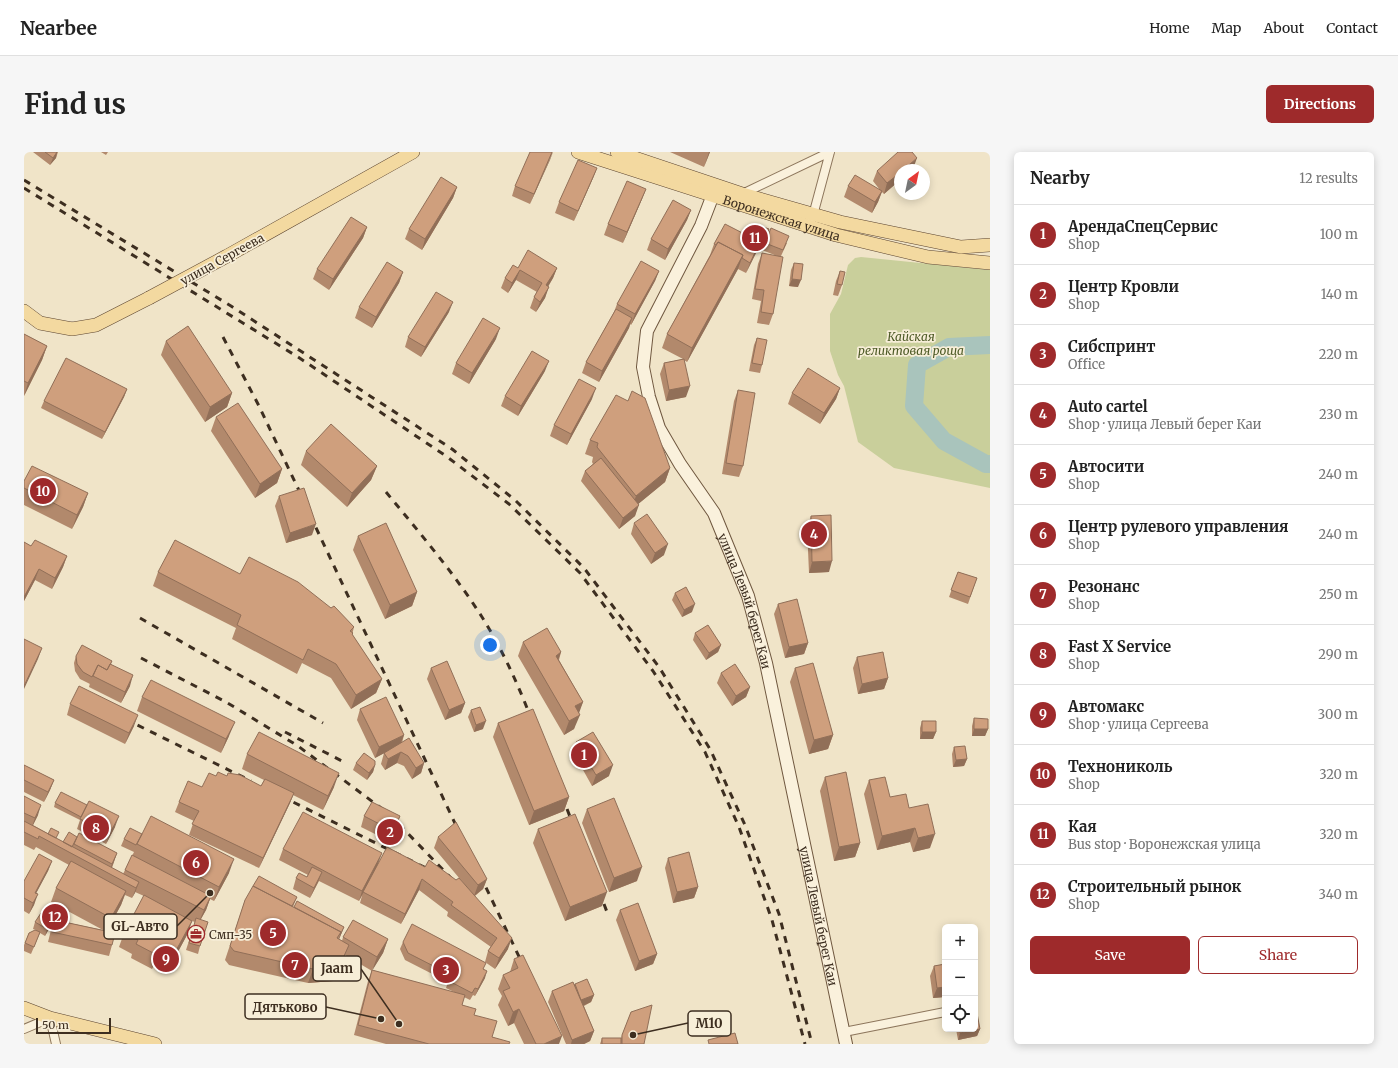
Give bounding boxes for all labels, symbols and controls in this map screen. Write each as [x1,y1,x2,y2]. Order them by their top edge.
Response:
text: Nearbee [20,16,97,40]
text: Home [1149,19,1190,37]
text: Map [1212,19,1241,37]
text: About [1263,19,1304,37]
text: Contact [1326,19,1378,37]
button: Directions [1266,85,1374,123]
text: Find us [24,86,126,122]
north arrow [894,164,930,200]
text: Nearby [1030,167,1090,189]
text: 12 results [1299,170,1358,187]
street label: Воронежская улица [721,192,842,243]
text: АрендаСпецСервис [1068,217,1218,236]
pin: 11 [742,223,768,253]
text: 1 [1040,226,1046,243]
text: 100 m [1320,226,1358,243]
street label: улица Сергеева [177,230,267,288]
text: Shop [1068,236,1100,253]
text: Центр Кровли [1068,277,1179,296]
text: 2 [1039,286,1047,303]
text: 140 m [1321,286,1358,303]
text: Shop [1068,296,1100,313]
park label: Кайская реликтовая роща [858,329,964,358]
text: Сибспринт [1068,337,1156,356]
text: 3 [1039,346,1047,363]
text: 220 m [1319,346,1358,363]
text: Office [1068,356,1105,373]
text: Auto cartel [1068,397,1148,416]
text: 4 [1039,406,1047,423]
text: 230 m [1319,406,1358,423]
text: Shop · улица Левый берег Каи [1068,416,1262,433]
text: Автосити [1068,457,1144,476]
text: 5 [1039,466,1047,483]
text: 240 m [1318,466,1358,483]
pin: 10 [30,476,56,506]
text: Shop [1068,476,1100,493]
text: Центр рулевого управления [1068,517,1289,536]
pin: 4 [801,519,827,549]
text: 6 [1039,526,1047,543]
text: 240 m [1318,526,1358,543]
street label: улица Левый берег Каи [715,531,774,670]
text: Shop [1068,536,1100,553]
text: Резонанс [1068,577,1140,596]
text: 7 [1039,586,1047,603]
text: 250 m [1319,586,1358,603]
text: Shop [1068,596,1100,613]
your location [480,635,500,655]
text: Fast X Service [1068,637,1171,656]
text: 8 [1039,646,1047,663]
text: 290 m [1318,646,1358,663]
text: Shop [1068,656,1100,673]
text: Автомакс [1068,697,1144,716]
text: 9 [1039,706,1047,723]
text: 300 m [1318,706,1358,723]
text: Shop · улица Сергеева [1068,716,1209,733]
pin: 1 [571,740,597,770]
text: Технониколь [1068,757,1172,776]
text: 10 [1036,766,1050,783]
text: 320 m [1319,766,1358,783]
text: Shop [1068,776,1100,793]
pin: 8 [83,813,109,843]
pin: 2 [377,817,403,847]
text: Кая [1068,817,1097,836]
text: 11 [1037,826,1049,843]
text: 320 m [1319,826,1358,843]
text: Bus stop · Воронежская улица [1068,836,1261,853]
street label: улица Левый берег Каи [797,845,841,987]
pin: 6 [183,848,209,878]
text: Строительный рынок [1068,877,1241,896]
text: 12 [1036,886,1050,903]
text: 340 m [1319,886,1358,903]
text: Shop [1068,896,1100,913]
pin: 12 [42,902,68,932]
callout: GL-Авто [104,914,177,939]
text: GL-Авто [111,918,169,935]
pin: 5 [260,918,286,948]
office icon: Смп-35 [186,924,206,944]
map controls [942,924,978,1032]
button: + [942,924,978,960]
place label: Смп-35 [209,927,252,942]
button: Save [1030,936,1190,974]
button: Share [1198,936,1358,974]
pin: 9 [153,944,179,974]
pin: 7 [282,950,308,980]
pin: 3 [433,955,459,985]
callout: Jaam [313,956,361,981]
text: Jaam [320,960,353,977]
button: − [942,960,978,996]
callout: Дятьково [245,994,326,1019]
button: locate [942,996,978,1032]
text: Дятьково [253,999,318,1016]
callout: M10 [688,1011,731,1036]
text: M10 [695,1015,723,1032]
scale bar [36,1016,111,1035]
text: 50 m [42,1018,69,1032]

